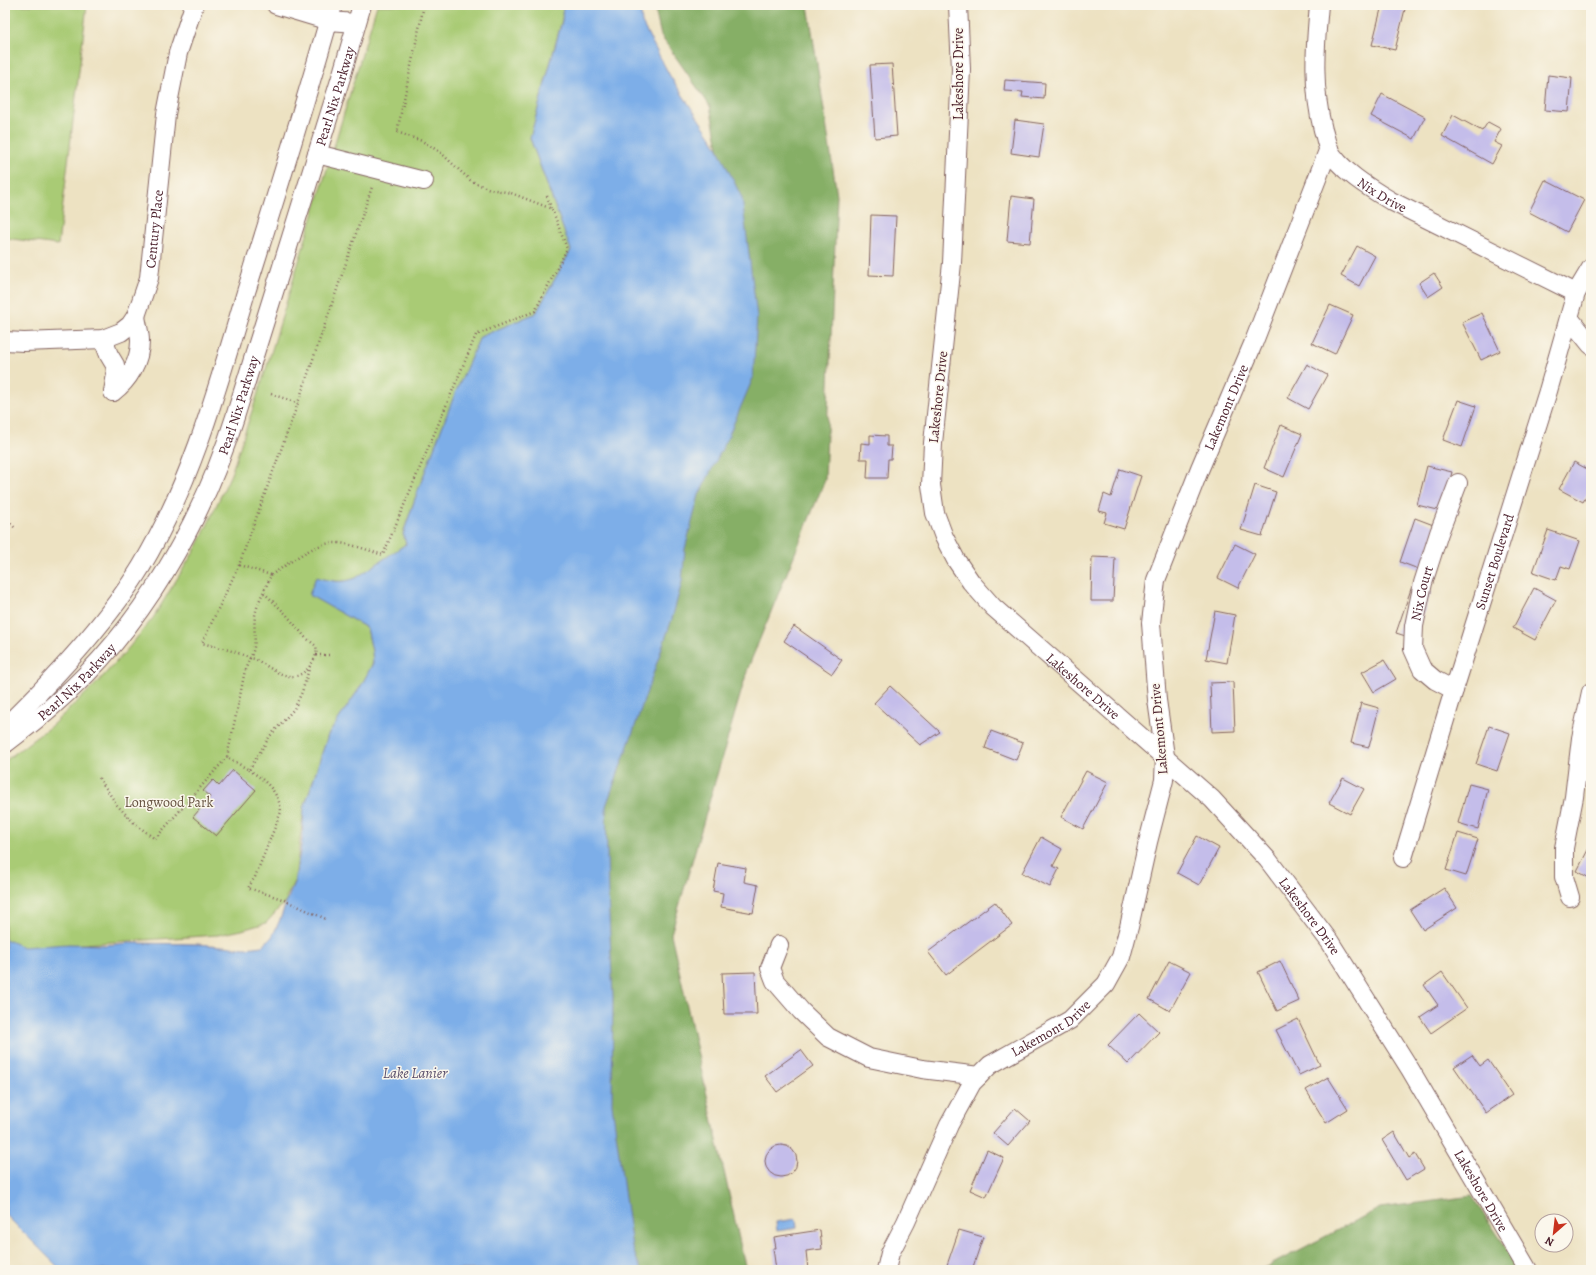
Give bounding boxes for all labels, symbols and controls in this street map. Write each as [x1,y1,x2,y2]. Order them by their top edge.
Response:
street label: Lakeshore Drive [949,28,968,120]
street label: Pearl Nix Parkway [311,43,359,148]
street label: Nix Drive [1354,173,1410,217]
street label: Century Place [141,189,168,269]
street label: Lakeshore Drive [924,350,952,444]
street label: Pearl Nix Parkway [213,353,263,458]
street label: Lakemont Drive [1199,361,1253,453]
street label: Sunset Boulevard [1470,511,1518,612]
street label: Nix Court [1406,563,1438,623]
street label: Pearl Nix Parkway [33,638,120,725]
street label: Lakeshore Drive [1042,648,1124,724]
street label: Lakemont Drive [1146,683,1172,775]
park label: Longwood Park [125,793,213,812]
street label: Lakeshore Drive [1275,873,1345,958]
street label: Lakemont Drive [1007,995,1095,1061]
water label: Lake Lanier [383,1063,448,1083]
street label: Lakeshore Drive [1450,1146,1513,1235]
north arrow [1534,1213,1574,1253]
text: N [1542,1233,1557,1250]

